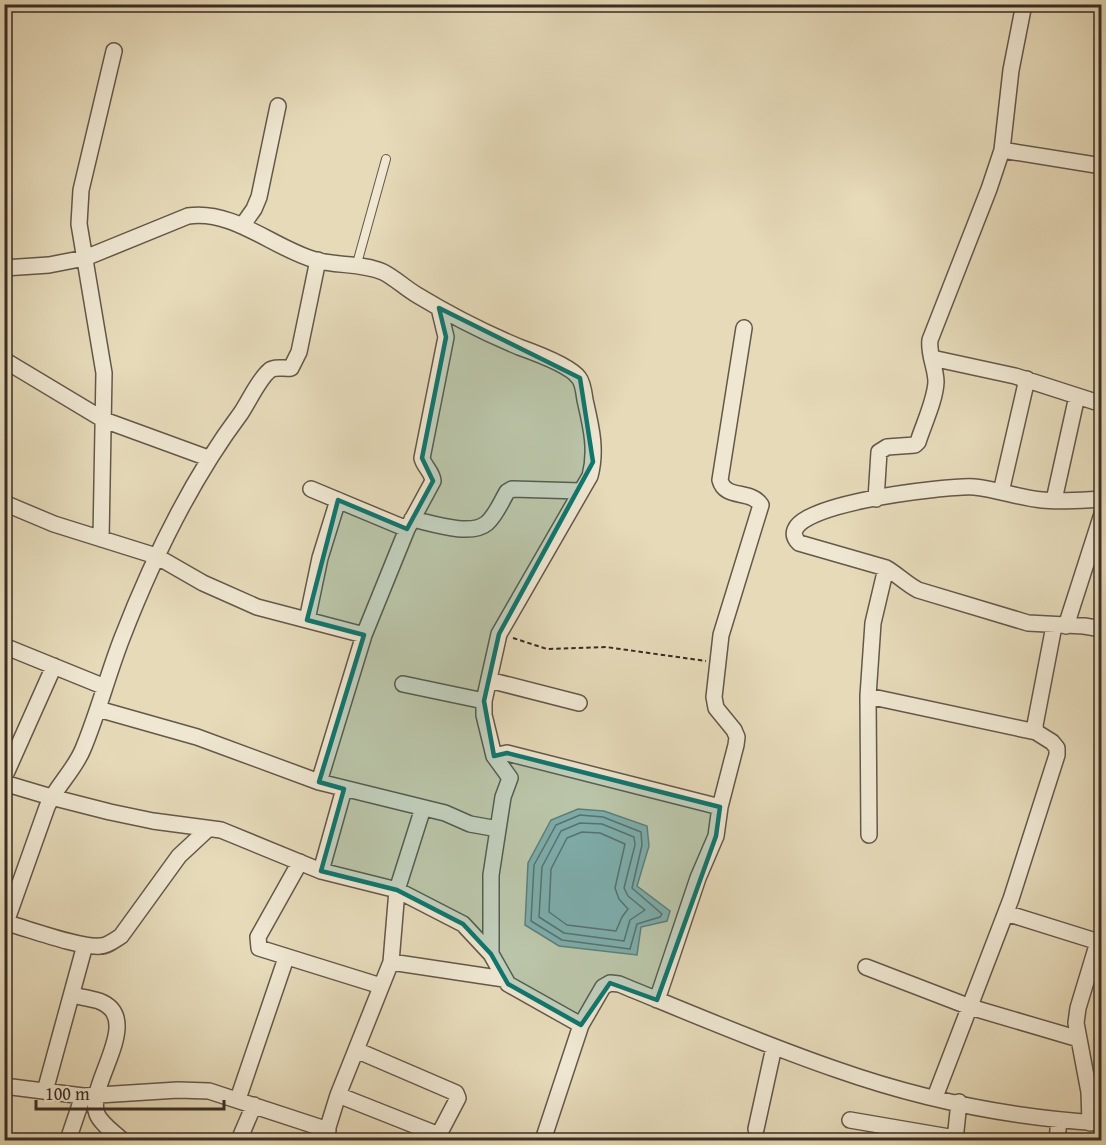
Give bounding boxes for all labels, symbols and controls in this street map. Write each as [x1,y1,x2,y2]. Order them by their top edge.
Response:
scale bar [36,1073,224,1111]
text: 100 m [45,1080,90,1107]

